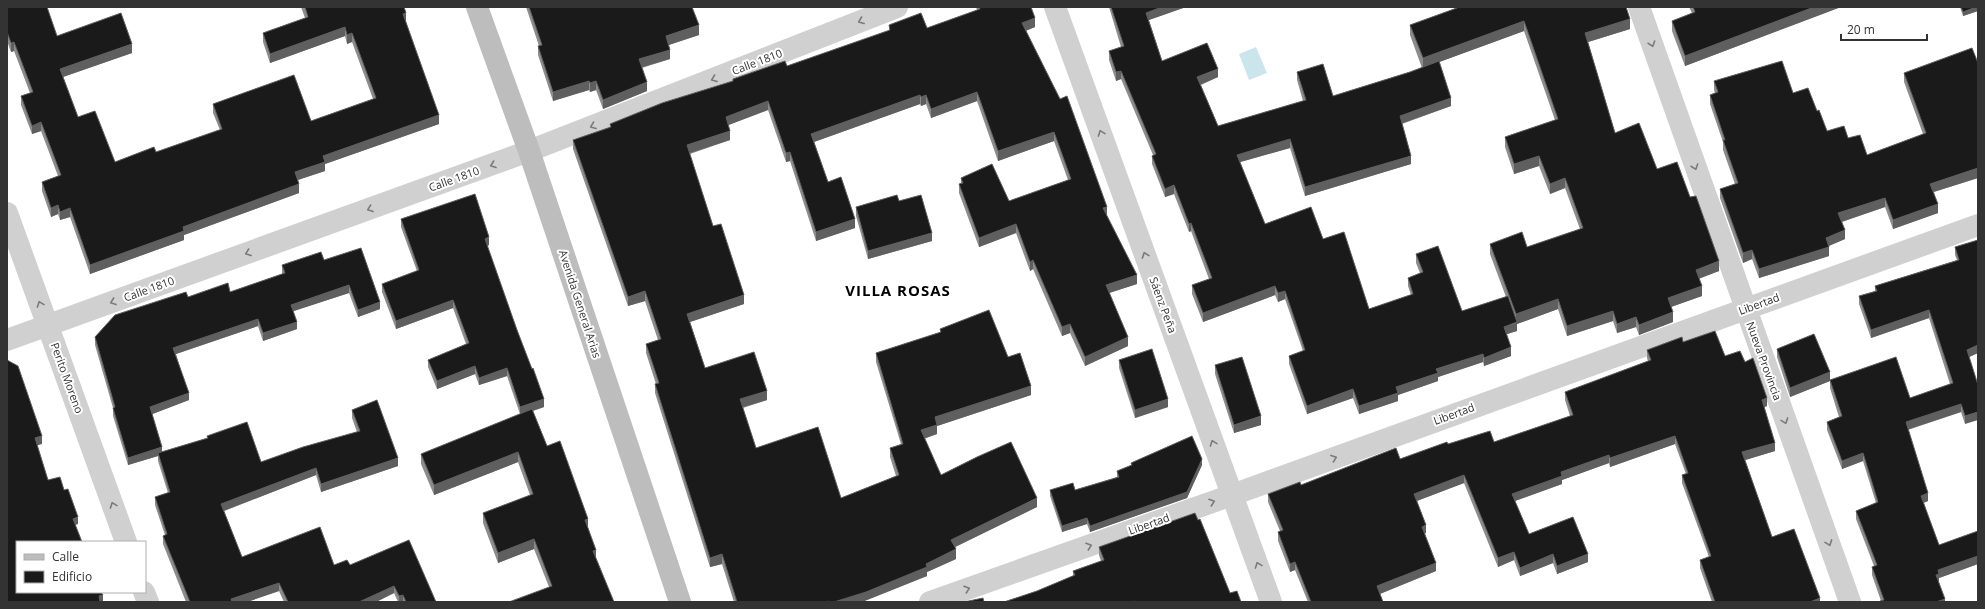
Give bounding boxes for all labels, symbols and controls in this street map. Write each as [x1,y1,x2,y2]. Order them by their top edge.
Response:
scale bar [1841,16,1927,42]
one-way arrow [858,17,865,25]
text: 20 m [1847,21,1875,38]
one-way arrow [1647,40,1656,47]
street label: Calle 1810 [729,45,784,78]
one-way arrow [710,74,717,82]
one-way arrow [589,122,596,130]
one-way arrow [1097,130,1105,137]
one-way arrow [489,160,496,168]
street label: Calle 1810 [426,162,481,195]
one-way arrow [1690,163,1699,170]
one-way arrow [367,204,374,212]
one-way arrow [245,248,252,257]
street label: Avenida General Arias [556,248,605,360]
one-way arrow [1141,252,1149,259]
street label: Calle 1810 [121,272,176,305]
street label: Sáenz Peña [1146,275,1181,335]
district label: VILLA ROSAS [845,280,951,300]
street label: Libertad [1736,289,1781,318]
one-way arrow [109,297,116,306]
one-way arrow [36,301,44,308]
street label: Nueva Provincia [1743,319,1786,402]
street label: Perito Moreno [48,340,87,416]
street label: Libertad [1431,399,1476,428]
one-way arrow [1780,417,1789,424]
one-way arrow [1209,440,1218,447]
one-way arrow [1330,454,1337,463]
one-way arrow [1208,499,1215,507]
one-way arrow [109,502,117,509]
street label: Libertad [1126,509,1171,538]
one-way arrow [1824,540,1832,547]
legend [16,541,146,593]
one-way arrow [1085,542,1092,550]
text: Calle [52,548,79,565]
one-way arrow [1254,562,1262,569]
text: Edificio [52,568,92,585]
one-way arrow [963,585,970,594]

